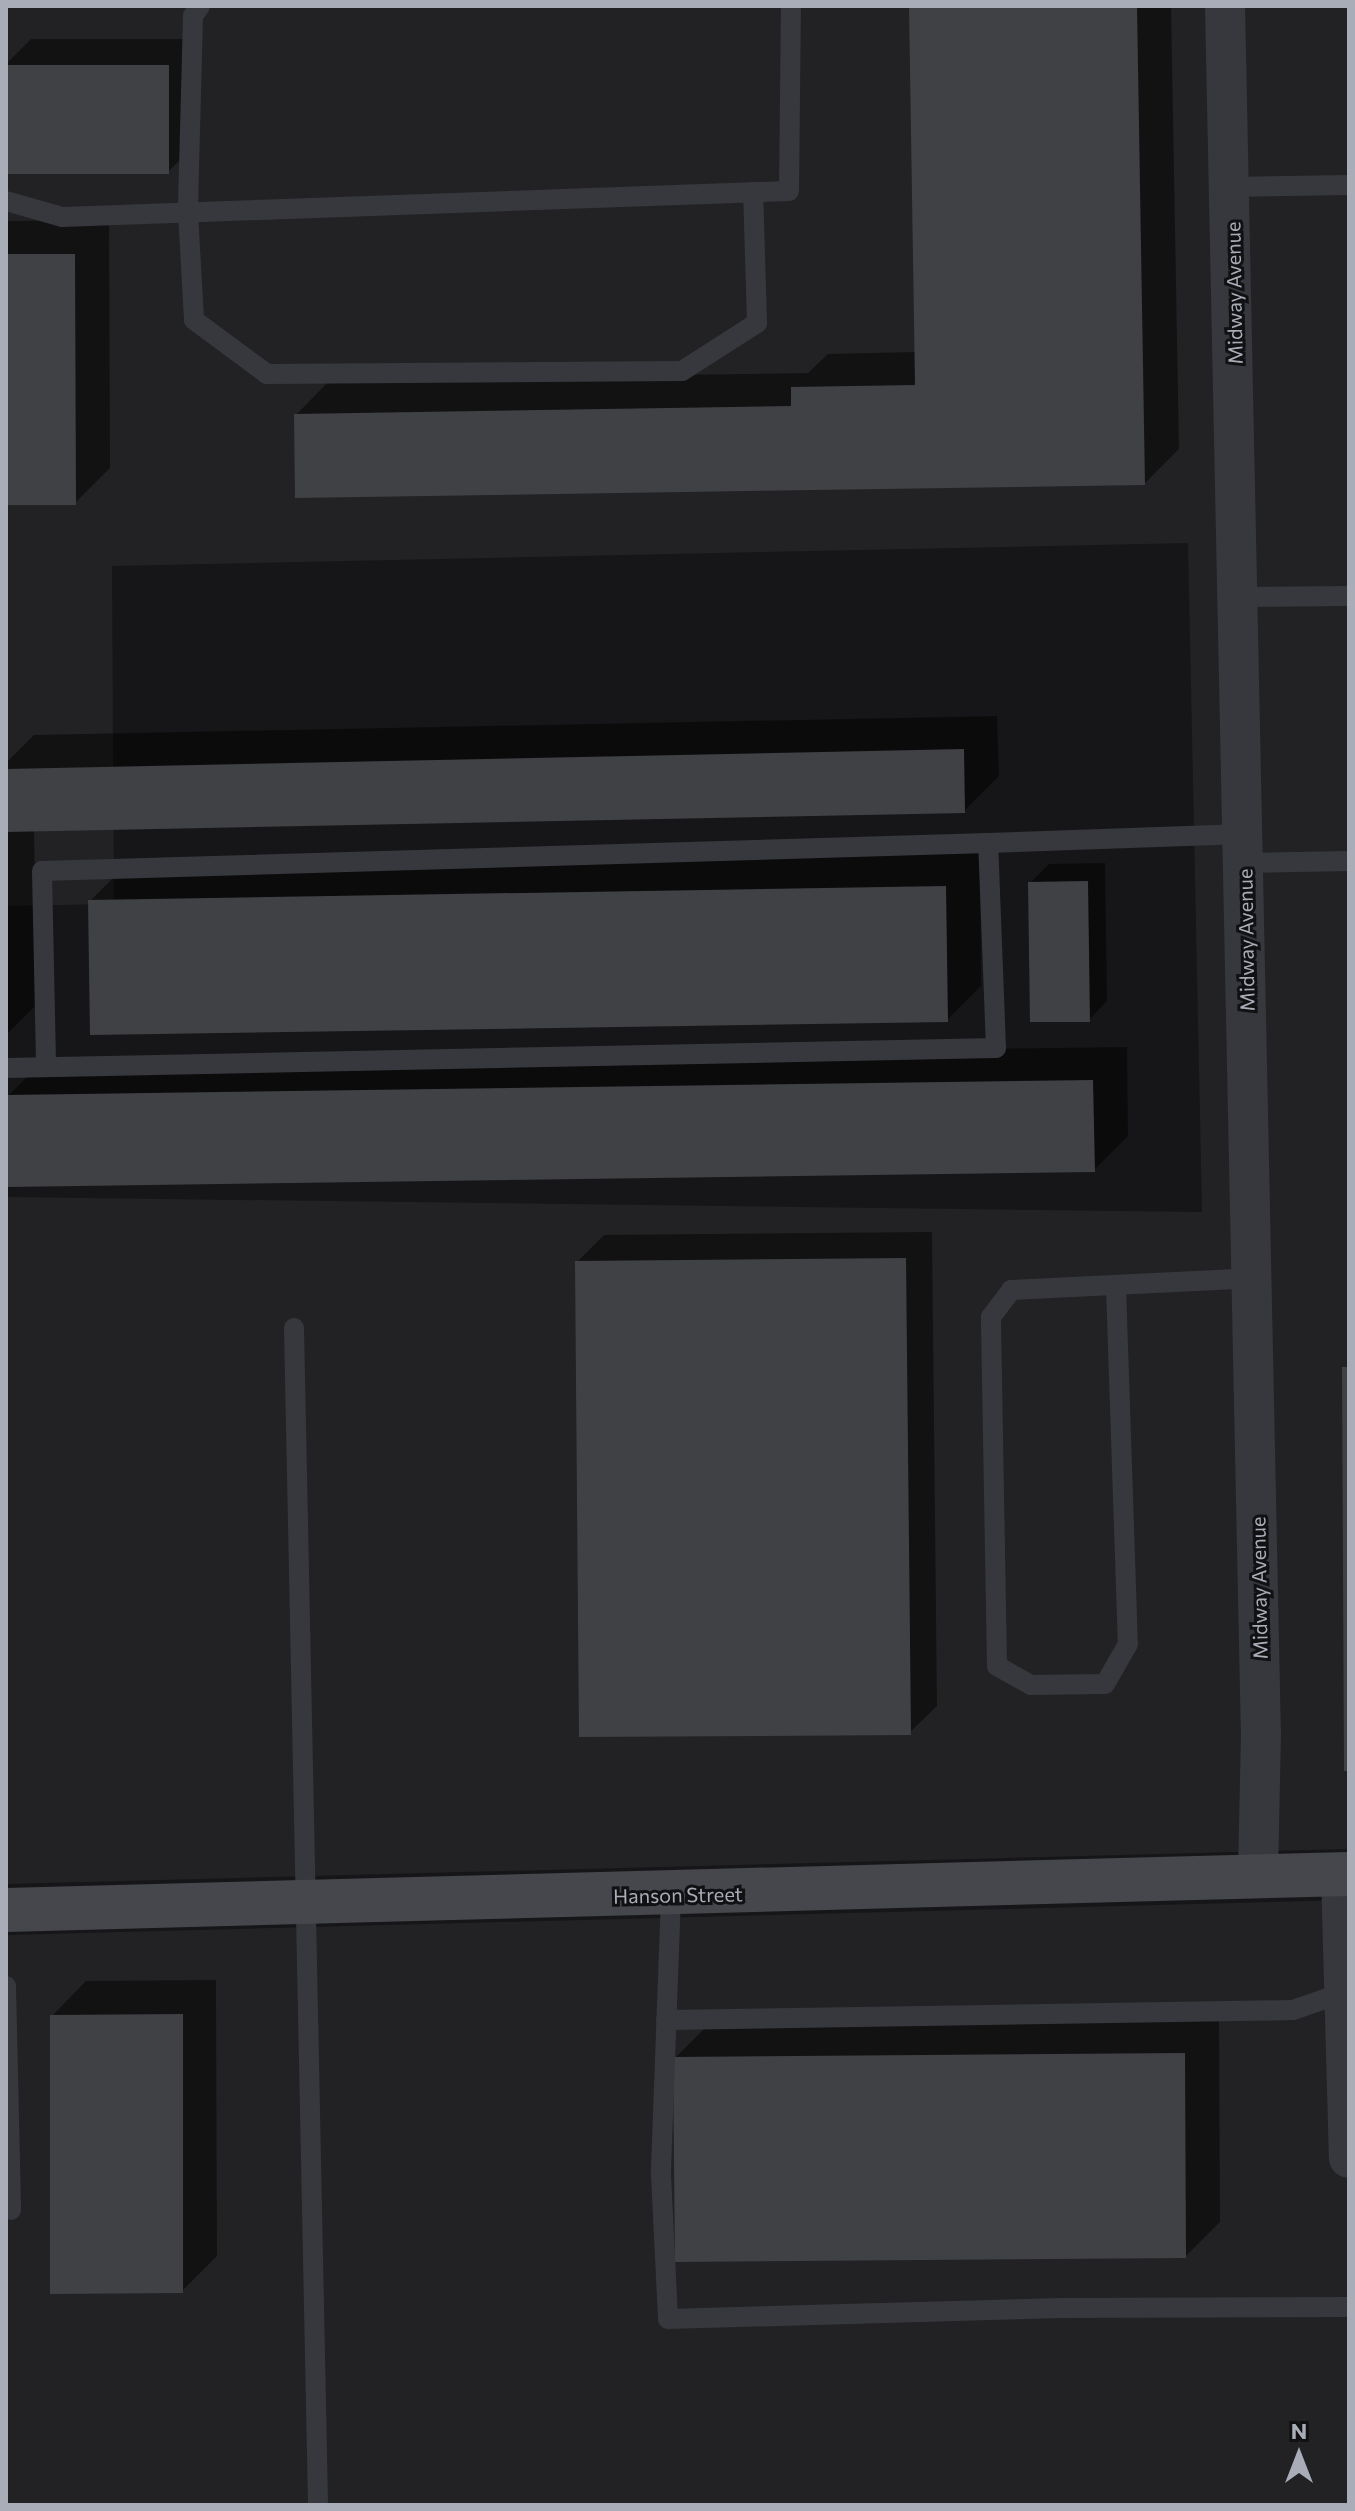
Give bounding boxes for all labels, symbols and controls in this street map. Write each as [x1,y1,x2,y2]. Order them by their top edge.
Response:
street label: Midway Avenue [1221,221,1247,365]
street label: Midway Avenue [1233,868,1259,1012]
street label: Midway Avenue [1246,1516,1272,1660]
street label: Hanson Street [613,1882,743,1908]
north arrow [1259,2415,1339,2495]
text: N [1291,2417,1307,2444]

